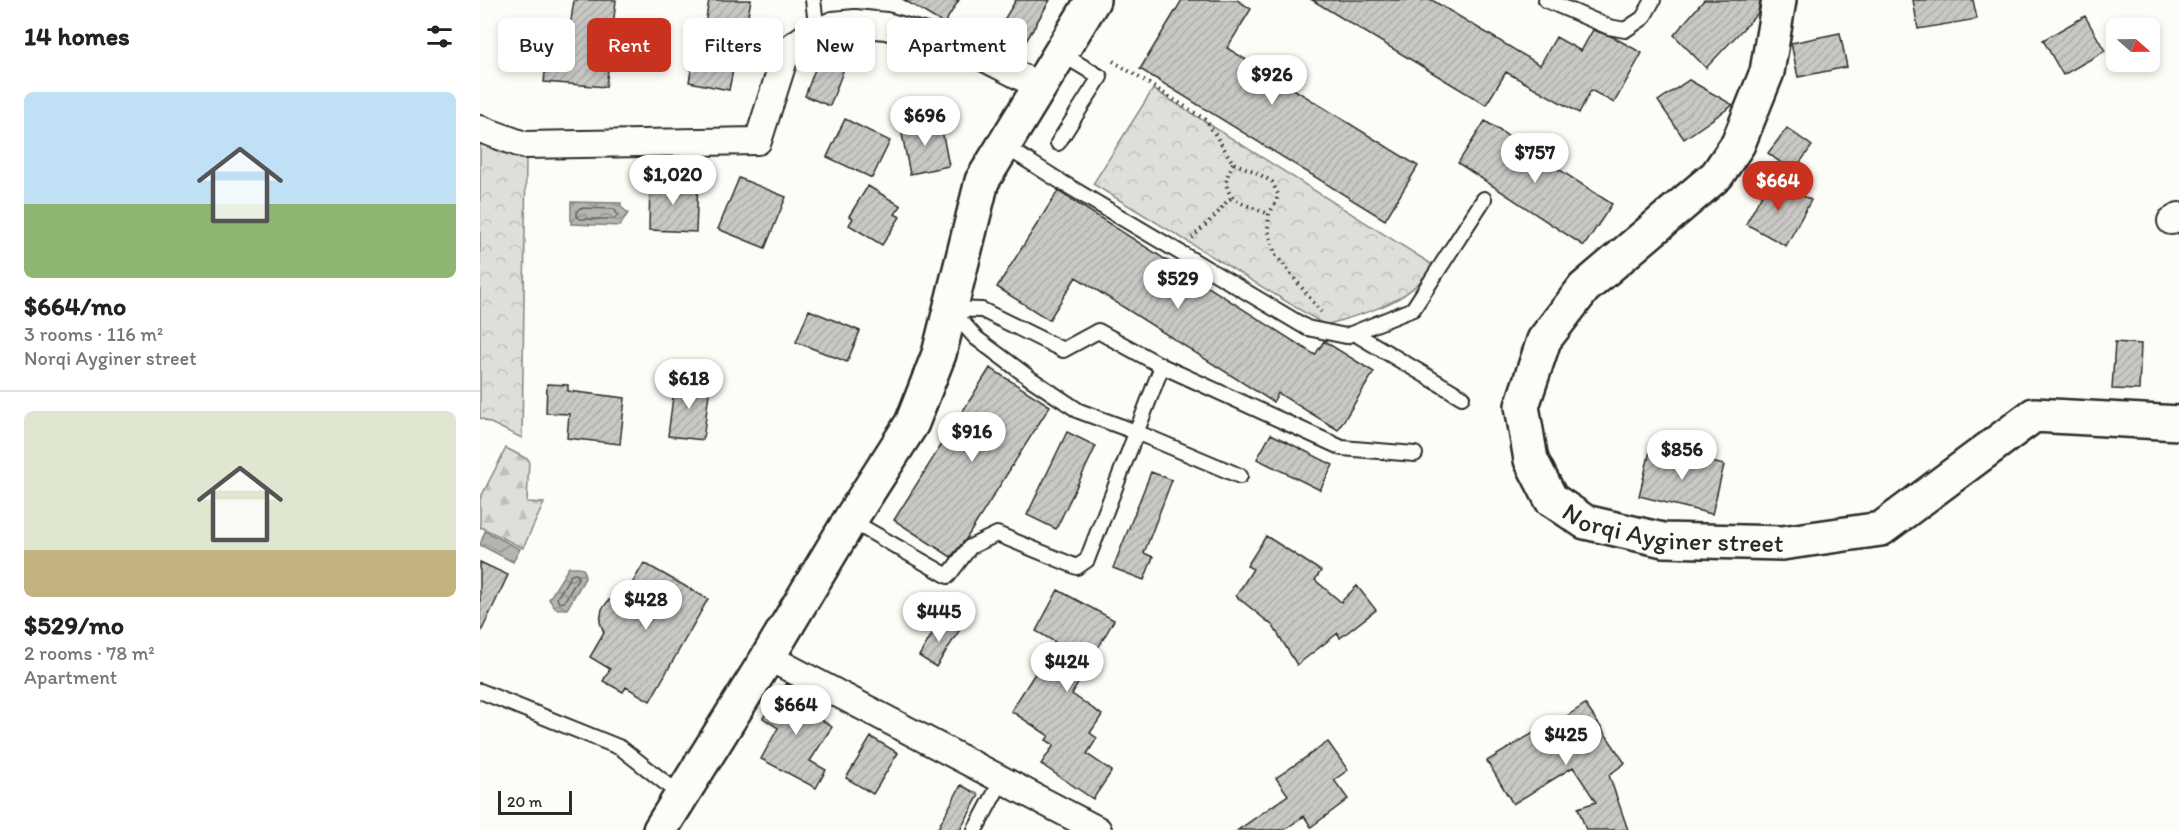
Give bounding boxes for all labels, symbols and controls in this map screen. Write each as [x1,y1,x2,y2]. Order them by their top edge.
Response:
chip: Buy [498,18,575,72]
chip: Rent [587,18,671,72]
chip: Filters [683,18,783,72]
chip: New [795,18,875,72]
chip: Apartment [887,18,1027,72]
north arrow [2106,18,2160,72]
map controls [2106,18,2160,72]
text: 14 homes [24,20,130,52]
icon: filters [423,20,456,53]
pin: $926 [1236,55,1308,106]
text: $926 [1251,62,1293,86]
pin: $696 [889,96,961,147]
text: $696 [904,103,946,127]
icon: home [186,131,294,239]
pin: $757 [1499,133,1571,184]
text: $757 [1515,140,1555,164]
pin: $1,020 [624,155,722,206]
pin: $664 [1742,161,1814,212]
text: $1,020 [643,162,703,186]
text: $664 [1756,168,1800,192]
pin: $529 [1142,259,1214,310]
text: $529 [1157,266,1199,290]
text: $664/mo [24,290,126,322]
text: 3 rooms · 116 m² [24,322,163,346]
text: Norqi Ayginer street [24,346,197,370]
pin: $618 [653,359,725,410]
text: $618 [669,366,709,390]
pin: $916 [936,412,1008,463]
text: $916 [952,419,992,443]
pin: $856 [1646,430,1718,481]
text: $856 [1661,437,1703,461]
icon: home [186,450,294,558]
street label: Norqi Ayginer street [1556,495,1785,559]
pin: $428 [610,580,682,631]
text: $428 [624,587,668,611]
pin: $445 [903,592,975,643]
text: $445 [917,599,961,623]
text: $529/mo [24,609,124,641]
text: 2 rooms · 78 m² [24,641,155,665]
pin: $424 [1031,642,1103,693]
text: $424 [1045,649,1089,673]
text: Apartment [24,665,117,689]
pin: $664 [760,685,832,736]
text: $664 [774,692,818,716]
pin: $425 [1530,715,1602,766]
text: $425 [1544,722,1588,746]
scale bar [498,788,572,816]
text: 20 m [507,792,542,811]

